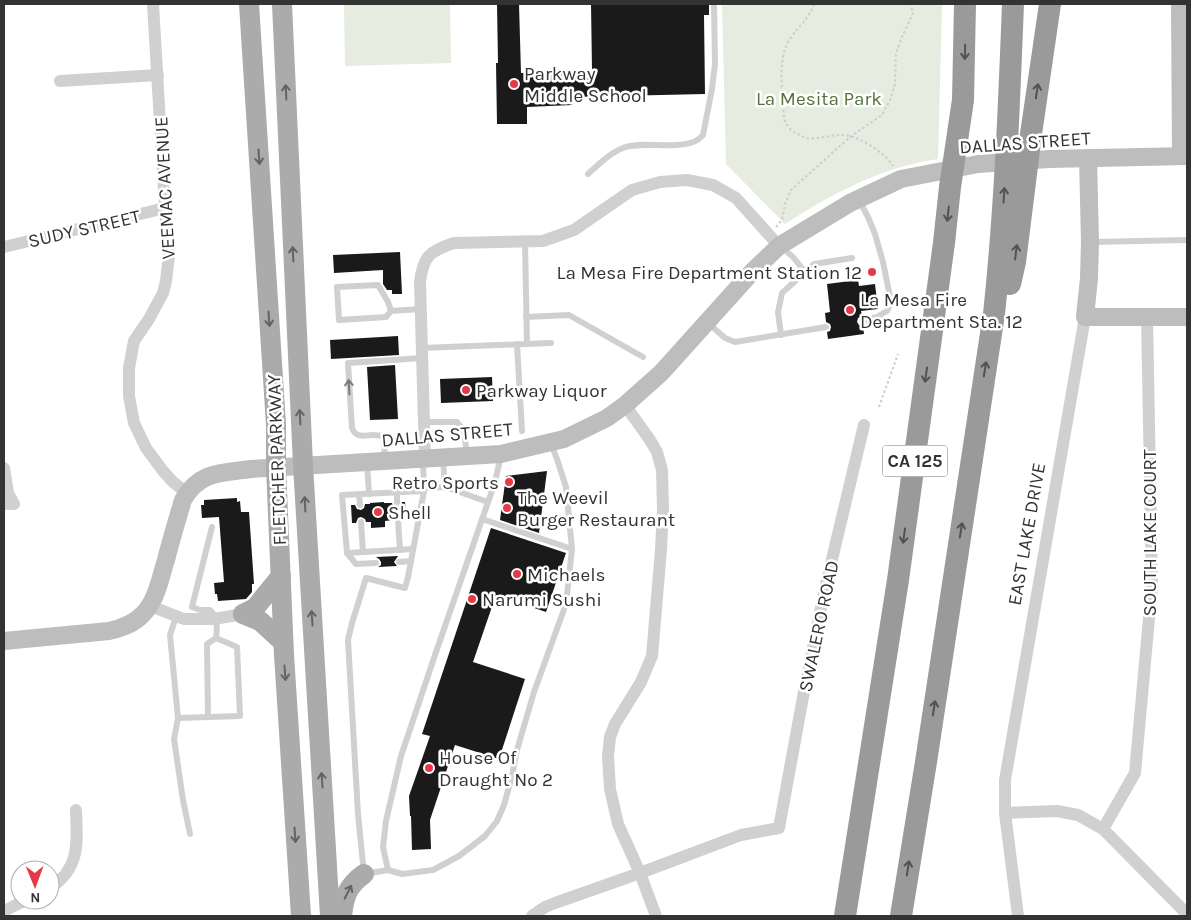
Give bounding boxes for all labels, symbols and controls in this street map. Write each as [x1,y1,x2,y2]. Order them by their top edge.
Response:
one-way arrow [960,44,969,60]
place label: Parkway Middle School [524,63,647,107]
marker: Parkway Middle School [508,78,520,90]
one-way arrow [281,84,291,100]
one-way arrow [1033,84,1043,100]
park label: La Mesita Park [756,88,882,110]
street label: VEEMAC AVENUE [150,116,180,260]
street label: DALLAS STREET [959,127,1092,159]
one-way arrow [254,149,263,165]
one-way arrow [999,188,1009,204]
street label: SUDY STREET [26,205,143,253]
one-way arrow [943,206,952,222]
one-way arrow [1011,245,1021,261]
one-way arrow [289,246,298,262]
place label: La Mesa Fire Department Station 12 [557,262,862,284]
marker: La Mesa Fire Department Station 12 [866,266,878,278]
place label: La Mesa Fire Department Sta. 12 [860,289,1023,333]
marker: La Mesa Fire Department Sta. 12 [844,304,856,316]
one-way arrow [264,311,274,327]
one-way arrow [981,361,991,377]
one-way arrow [921,367,931,383]
street label: FLETCHER PARKWAY [263,373,291,546]
one-way arrow [345,379,354,395]
place label: Parkway Liquor [476,380,607,402]
marker: Parkway Liquor [460,384,472,396]
one-way arrow [296,409,305,425]
street label: DALLAS STREET [381,418,514,452]
road number: CA 125 [882,446,948,476]
street label: SOUTH LAKE COURT [1139,449,1161,616]
street label: EAST LAKE DRIVE [1004,461,1050,607]
place label: Retro Sports [392,472,499,494]
marker: Retro Sports [503,476,515,488]
place label: The Weevil Burger Restaurant [517,487,675,531]
one-way arrow [300,496,310,512]
place label: Shell [388,502,431,524]
marker: The Weevil Burger Restaurant [501,502,513,514]
marker: Shell [372,506,384,518]
one-way arrow [956,522,966,538]
one-way arrow [899,528,909,544]
street label: SWALERO ROAD [794,558,844,694]
place label: Michaels [527,564,606,586]
marker: Michaels [511,568,523,580]
place label: Narumi Sushi [482,589,602,611]
marker: Narumi Sushi [466,593,478,605]
one-way arrow [307,610,317,626]
one-way arrow [280,665,290,681]
one-way arrow [929,700,939,716]
place label: House Of Draught No 2 [439,747,553,791]
marker: House Of Draught No 2 [423,762,435,774]
one-way arrow [317,773,327,789]
one-way arrow [291,827,300,843]
north arrow [10,860,60,910]
one-way arrow [904,860,914,876]
one-way arrow [343,885,353,900]
text: N [30,889,40,906]

